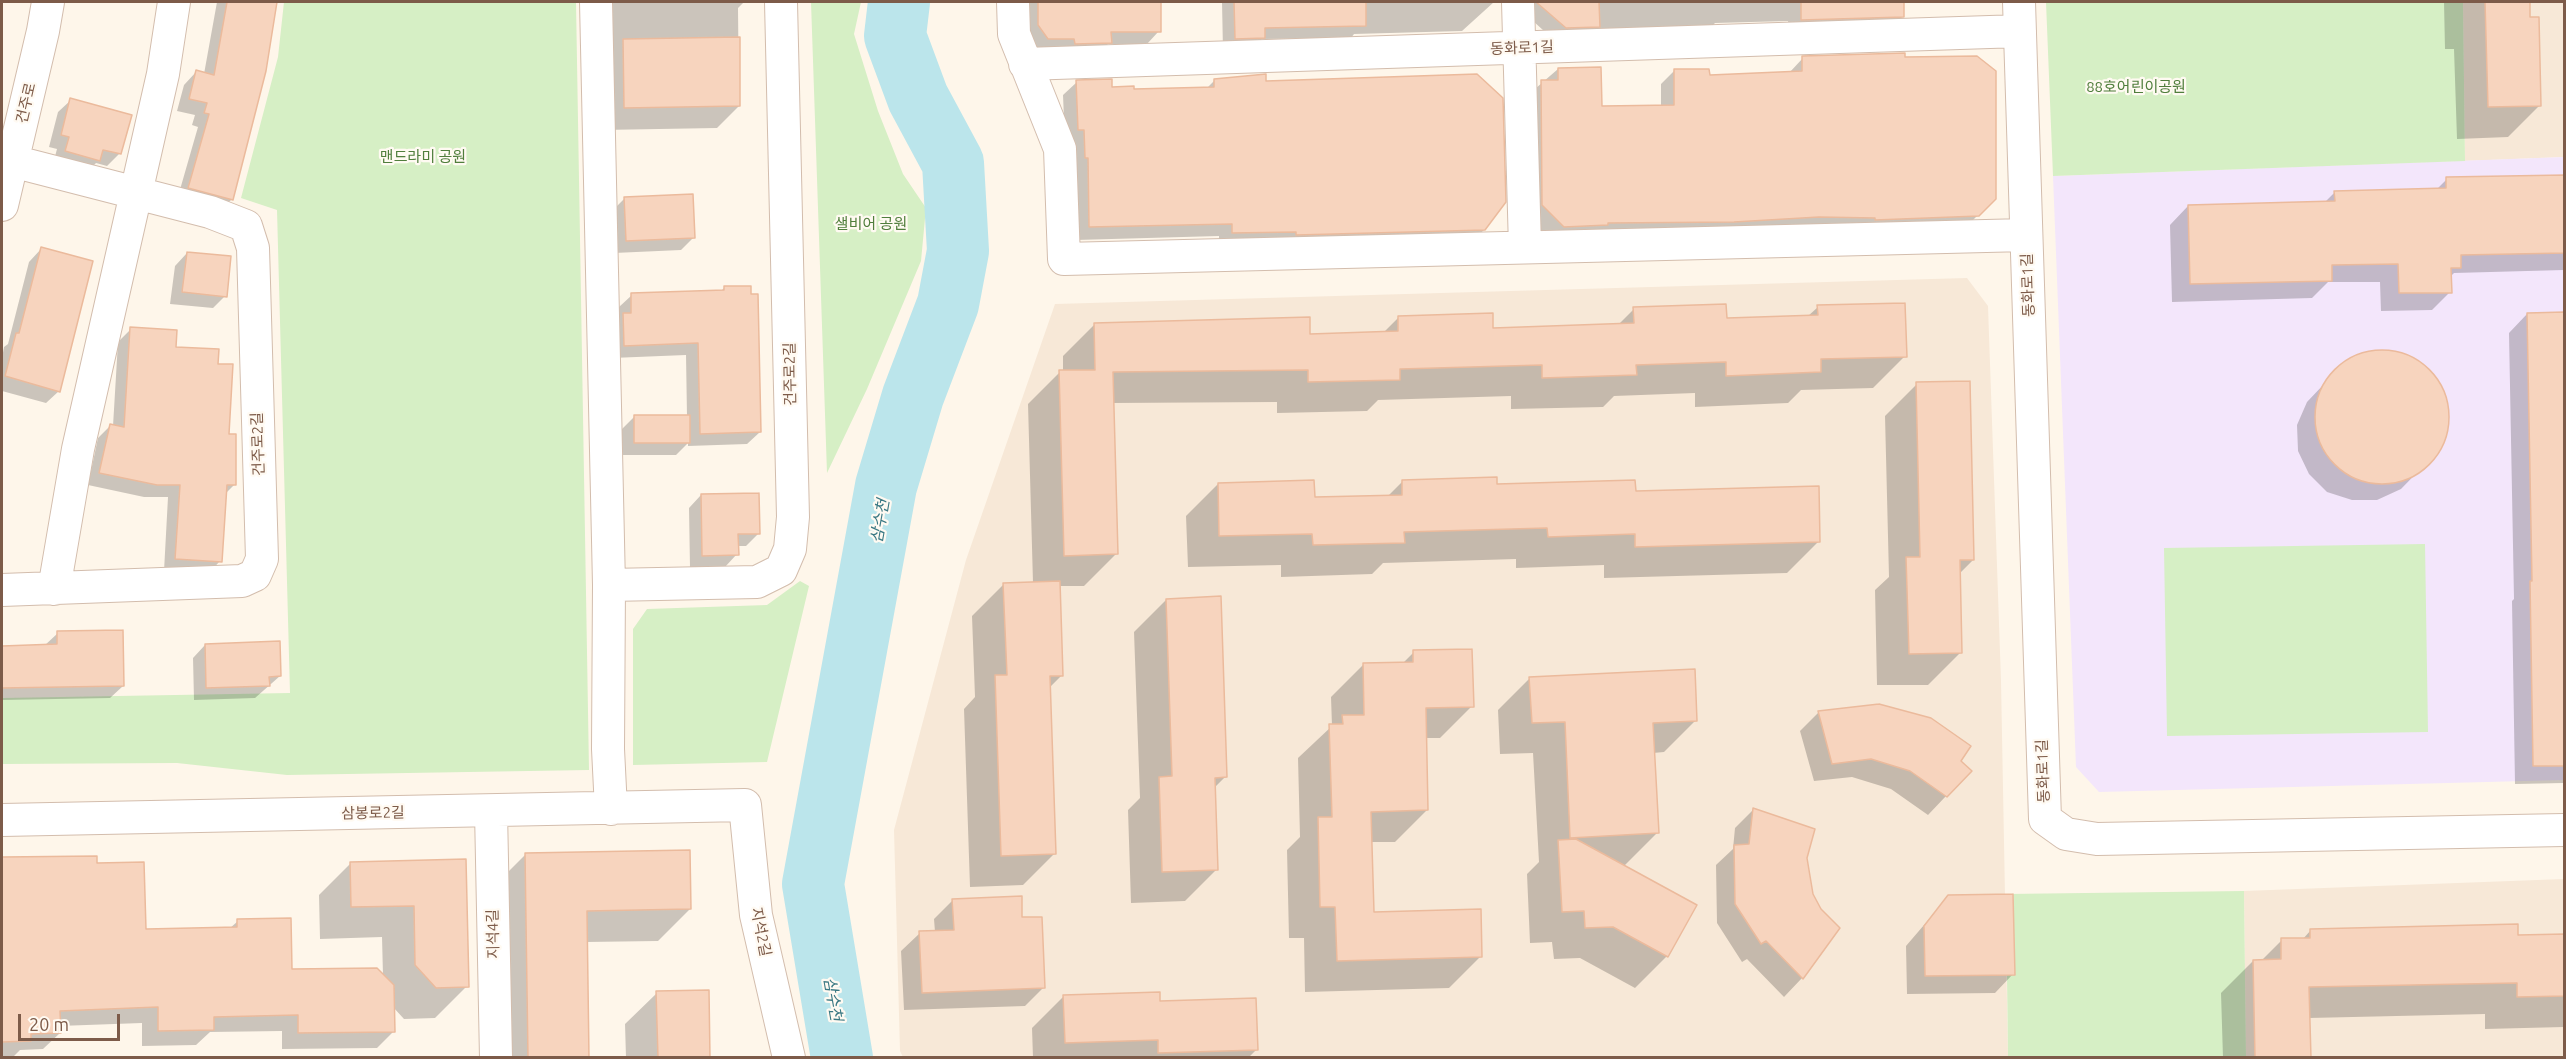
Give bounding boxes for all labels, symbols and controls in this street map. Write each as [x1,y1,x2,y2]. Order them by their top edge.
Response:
street label: 동화로1길 [1490,38,1554,58]
park label: 88호어린이공원 [2086,78,2186,96]
street label: 건주로 [13,81,39,125]
park label: 맨드라미 공원 [380,148,466,166]
park label: 샐비어 공원 [835,215,907,233]
street label: 동화로1길 [2018,253,2038,317]
street label: 건주로2길 [780,342,800,406]
street label: 건주로2길 [248,412,268,476]
water label: 삼수천 [867,498,893,544]
street label: 동화로1길 [2033,739,2053,803]
street label: 삼봉로2길 [341,803,405,823]
street label: 지석2길 [747,906,775,958]
street label: 지석4길 [484,909,502,959]
water label: 삼수천 [820,976,846,1022]
scale bar [21,1002,123,1040]
text: 20 m [29,1014,69,1034]

